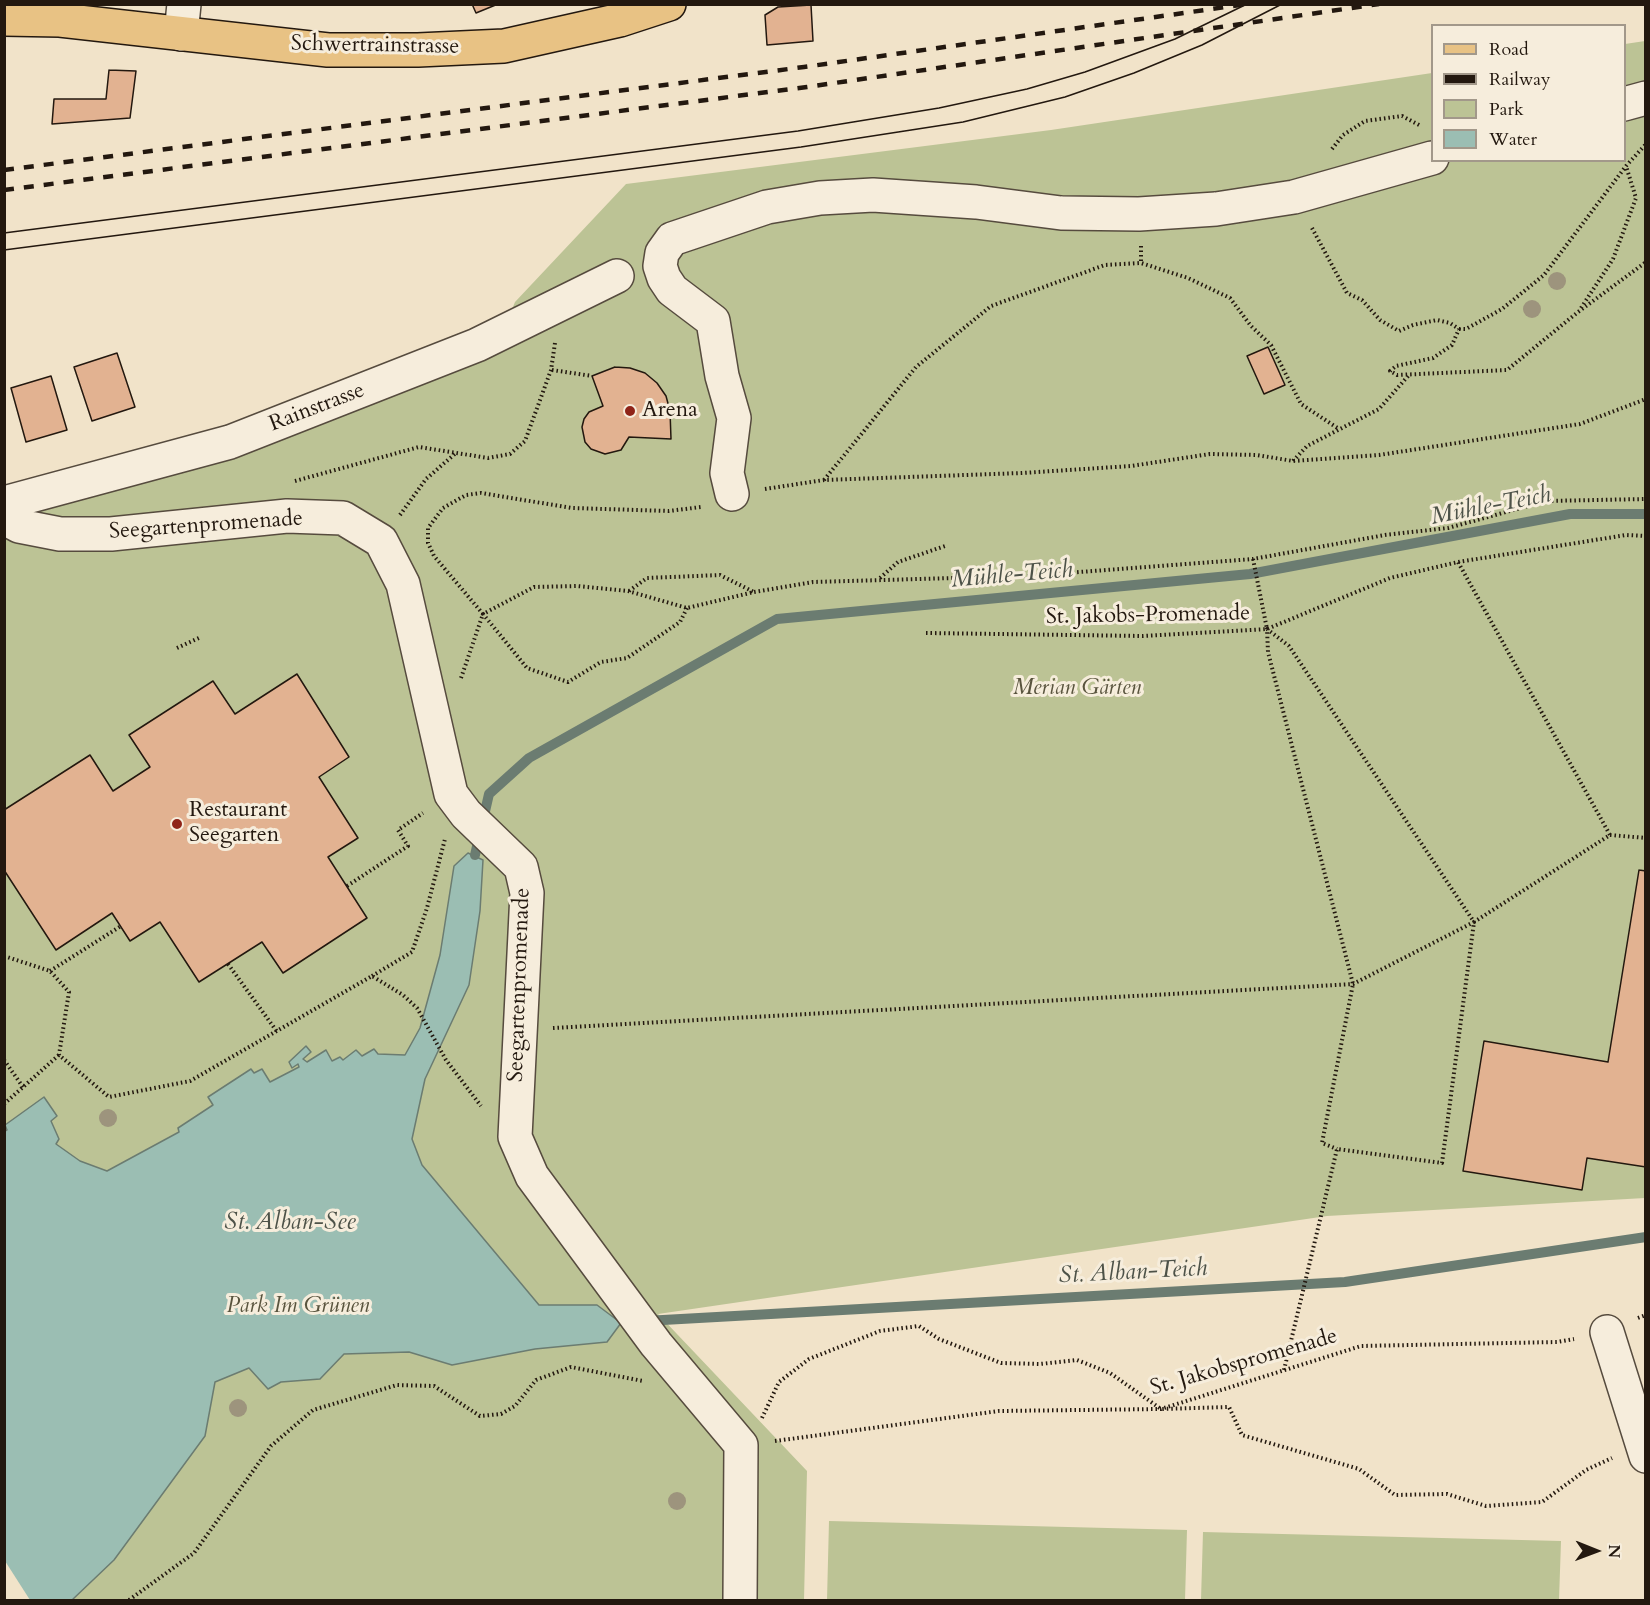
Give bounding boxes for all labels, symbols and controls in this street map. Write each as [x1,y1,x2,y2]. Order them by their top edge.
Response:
legend [1431,24,1626,162]
street label: Schwertrainstrasse [291,31,459,61]
text: Road [1489,37,1529,62]
text: Railway [1489,67,1551,92]
text: Park [1489,97,1524,122]
text: Water [1489,127,1537,152]
street label: Rainstrasse [266,378,368,438]
place label: Arena [642,398,698,424]
marker: Arena [623,404,637,418]
water label: Mühle-Teich [1428,481,1554,533]
street label: Seegartenpromenade [108,506,304,546]
water label: Mühle-Teich [950,556,1074,596]
street label: St. Jakobs-Promenade [1046,601,1250,631]
park label: Merian Gärten [1013,676,1141,702]
place label: Restaurant Seegarten [189,798,287,849]
marker: Restaurant Seegarten [170,817,184,831]
street label: Seegartenpromenade [503,887,537,1083]
water label: St. Alban-See [224,1209,356,1237]
water label: St. Alban-Teich [1058,1255,1208,1291]
park label: Park Im Grünen [226,1294,370,1320]
street label: St. Jakobspromenade [1148,1324,1340,1402]
north arrow [1566,1521,1626,1581]
text: N [1603,1544,1625,1558]

